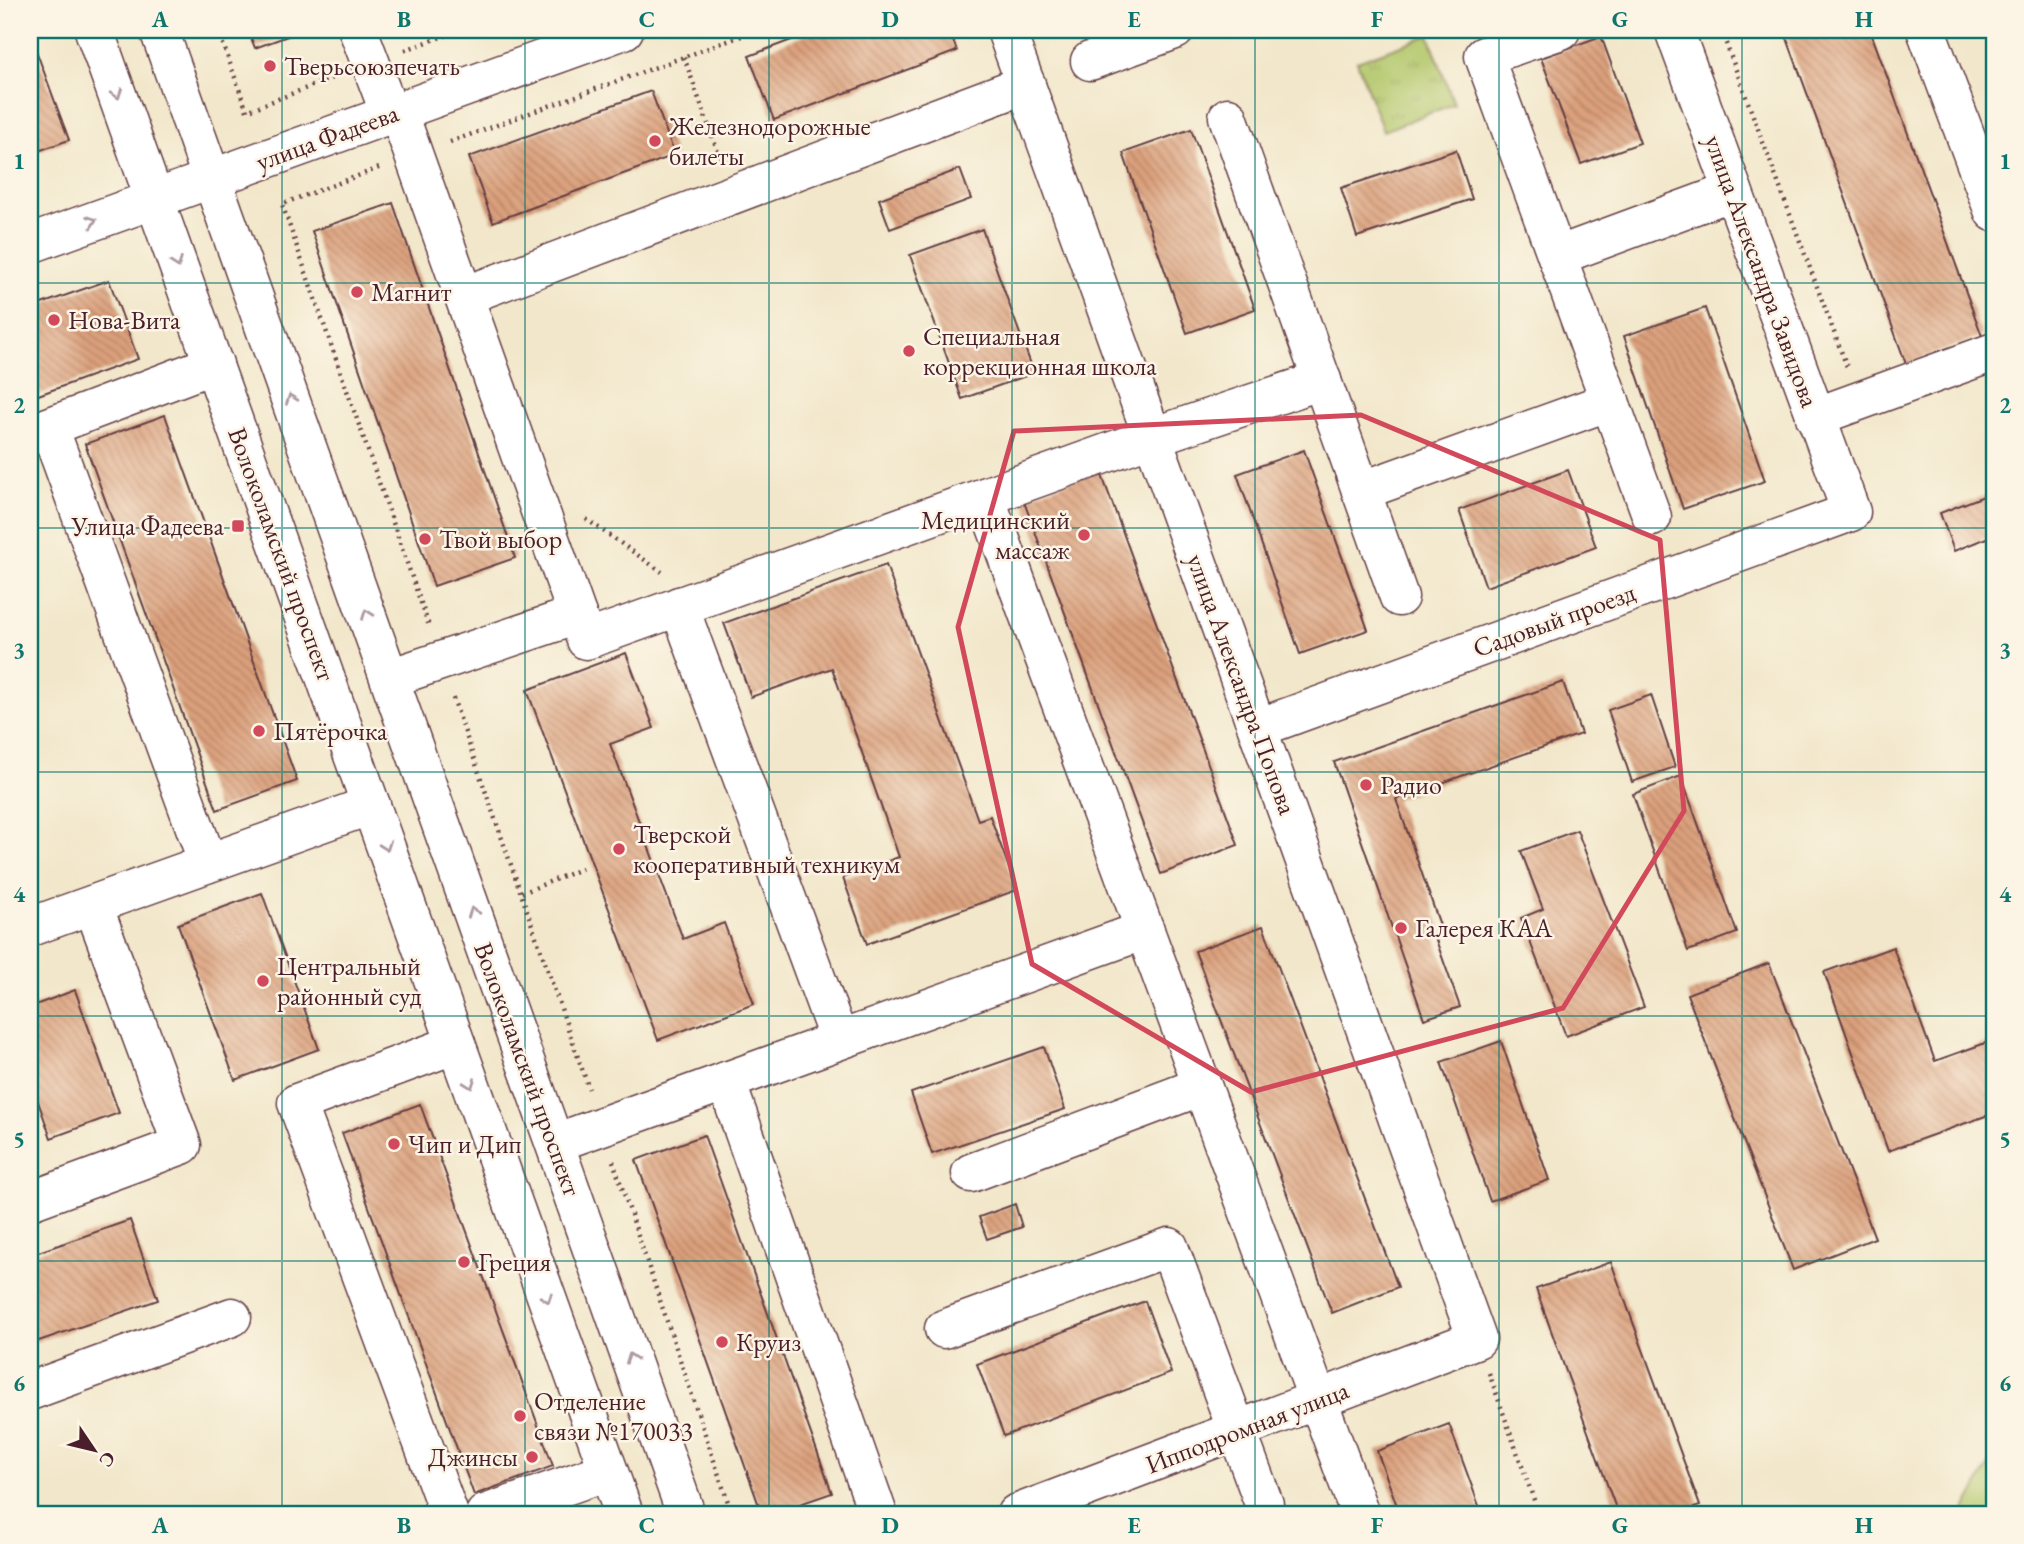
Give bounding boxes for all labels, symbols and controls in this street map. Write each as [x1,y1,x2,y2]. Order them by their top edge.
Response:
text: A [151,4,169,34]
text: B [397,4,411,34]
text: C [639,4,655,34]
text: D [881,4,899,34]
text: E [1127,4,1141,34]
text: F [1371,4,1384,34]
text: G [1612,4,1628,34]
text: H [1855,4,1873,34]
place label: Тверьсоюзпечать [284,49,460,83]
marker: Тверьсоюзпечать [262,58,278,74]
one-way arrow [109,87,123,100]
street label: улица Фадеева [251,95,404,179]
place label: Железнодорожные билеты [668,109,871,173]
street label: улица Александра Завидова [1697,130,1827,412]
marker: Железнодорожные билеты [647,133,663,149]
text: 1 [13,146,25,176]
text: 1 [1999,146,2011,176]
one-way arrow [86,215,98,229]
one-way arrow [169,256,183,268]
place label: Магнит [371,275,452,309]
marker: Магнит [349,284,365,300]
place label: Нова-Вита [68,303,181,337]
marker: Нова-Вита [46,312,62,328]
place label: Специальная коррекционная школа [923,319,1157,383]
marker: Специальная коррекционная школа [901,343,917,359]
text: 2 [13,390,25,420]
text: 2 [1999,390,2011,420]
one-way arrow [285,394,299,406]
street label: Волоколамский проспект [220,423,344,686]
place label: Медицинский массаж [921,503,1070,567]
place label: Улица Фадеева [70,509,225,543]
marker: Улица Фадеева [230,518,246,534]
place label: Твой выбор [439,522,562,556]
marker: Медицинский массаж [1076,527,1092,543]
marker: Твой выбор [417,531,433,547]
street label: улица Александра Попова [1179,549,1305,819]
street label: Садовый проезд [1468,575,1640,665]
one-way arrow [361,608,375,620]
text: 3 [13,635,25,665]
text: 3 [1999,635,2011,665]
place label: Пятёрочка [273,714,388,748]
marker: Пятёрочка [251,723,267,739]
place label: Радио [1380,768,1442,802]
marker: Радио [1358,777,1374,793]
place label: Тверской кооперативный техникум [633,817,900,881]
one-way arrow [378,840,392,852]
marker: Тверской кооперативный техникум [611,841,627,857]
text: 4 [13,879,26,909]
text: 4 [1999,879,2012,909]
one-way arrow [467,907,481,919]
place label: Галерея КАА [1415,911,1553,945]
marker: Галерея КАА [1393,920,1409,936]
street label: Волоколамский проспект [466,938,590,1201]
place label: Центральный районный суд [277,949,422,1013]
marker: Центральный районный суд [255,973,271,989]
one-way arrow [462,1077,476,1089]
text: 5 [13,1124,25,1154]
text: 5 [1999,1124,2011,1154]
place label: Чип и Дип [408,1127,522,1161]
marker: Чип и Дип [386,1136,402,1152]
place label: Греция [478,1245,551,1279]
marker: Греция [456,1254,472,1270]
one-way arrow [538,1291,552,1303]
place label: Круиз [736,1325,801,1359]
marker: Круиз [714,1334,730,1350]
one-way arrow [625,1352,639,1364]
text: 6 [13,1368,25,1398]
text: 6 [1999,1368,2011,1398]
street label: Ипподромная улица [1141,1372,1354,1481]
place label: Отделение связи №170033 [534,1384,693,1448]
marker: Отделение связи №170033 [512,1408,528,1424]
north arrow [60,1414,130,1484]
place label: Джинсы [428,1440,518,1474]
text: С [93,1447,122,1472]
marker: Джинсы [524,1449,540,1465]
text: A [151,1510,169,1540]
text: B [397,1510,411,1540]
text: C [639,1510,655,1540]
text: D [881,1510,899,1540]
text: E [1127,1510,1141,1540]
text: F [1371,1510,1384,1540]
text: G [1612,1510,1628,1540]
text: H [1855,1510,1873,1540]

